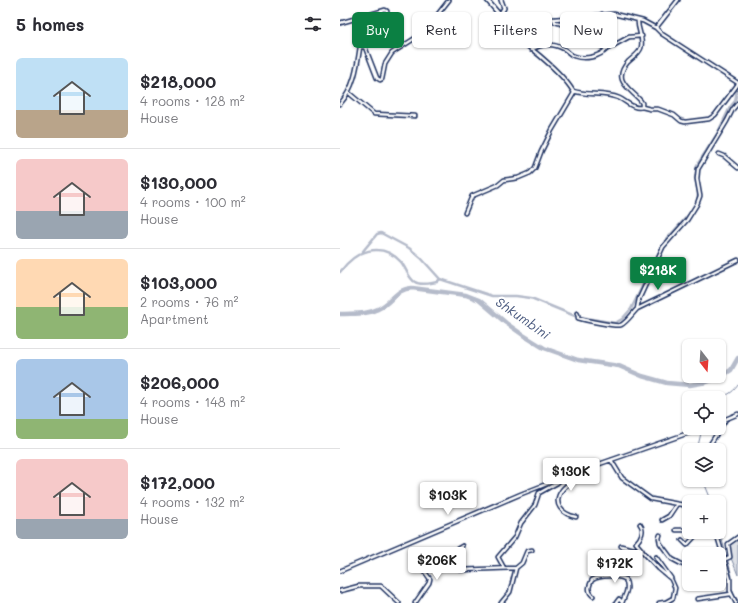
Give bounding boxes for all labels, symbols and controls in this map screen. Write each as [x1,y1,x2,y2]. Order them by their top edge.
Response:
chip: Buy [352,12,404,48]
chip: Rent [412,12,471,48]
chip: Filters [479,12,552,48]
chip: New [560,12,617,48]
text: 5 homes [16,13,84,35]
icon: filters [302,13,324,35]
text: $218,000 [140,70,216,92]
icon: home [48,74,96,122]
text: 4 rooms · 128 m² [140,92,245,109]
text: House [140,109,178,126]
text: $130,000 [140,171,217,193]
icon: home [48,175,96,223]
text: 4 rooms · 100 m² [140,193,246,210]
text: House [140,210,178,227]
pin: $218K [630,257,686,291]
text: $218K [639,261,677,278]
text: $103,000 [140,271,217,293]
icon: home [48,275,96,323]
text: 2 rooms · 76 m² [140,293,239,310]
water label: Shkumbini [493,293,554,342]
text: Apartment [140,310,209,327]
north arrow [682,339,726,383]
map controls [682,339,726,591]
text: $206,000 [140,371,219,393]
icon: home [48,375,96,423]
button: locate [682,391,726,435]
text: 4 rooms · 148 m² [140,393,245,410]
text: House [140,410,178,427]
button: layers [682,443,726,487]
pin: $130K [543,458,599,492]
text: $130K [552,462,590,479]
text: $172,000 [140,471,215,493]
icon: home [48,475,96,523]
pin: $103K [420,482,476,516]
text: $103K [429,486,467,503]
text: 4 rooms · 132 m² [140,493,245,510]
button: + [682,495,726,539]
text: House [140,510,178,527]
pin: $206K [409,547,465,581]
button: − [682,547,726,591]
pin: $172K [587,550,643,584]
text: $206K [417,551,457,568]
text: $172K [597,554,633,571]

